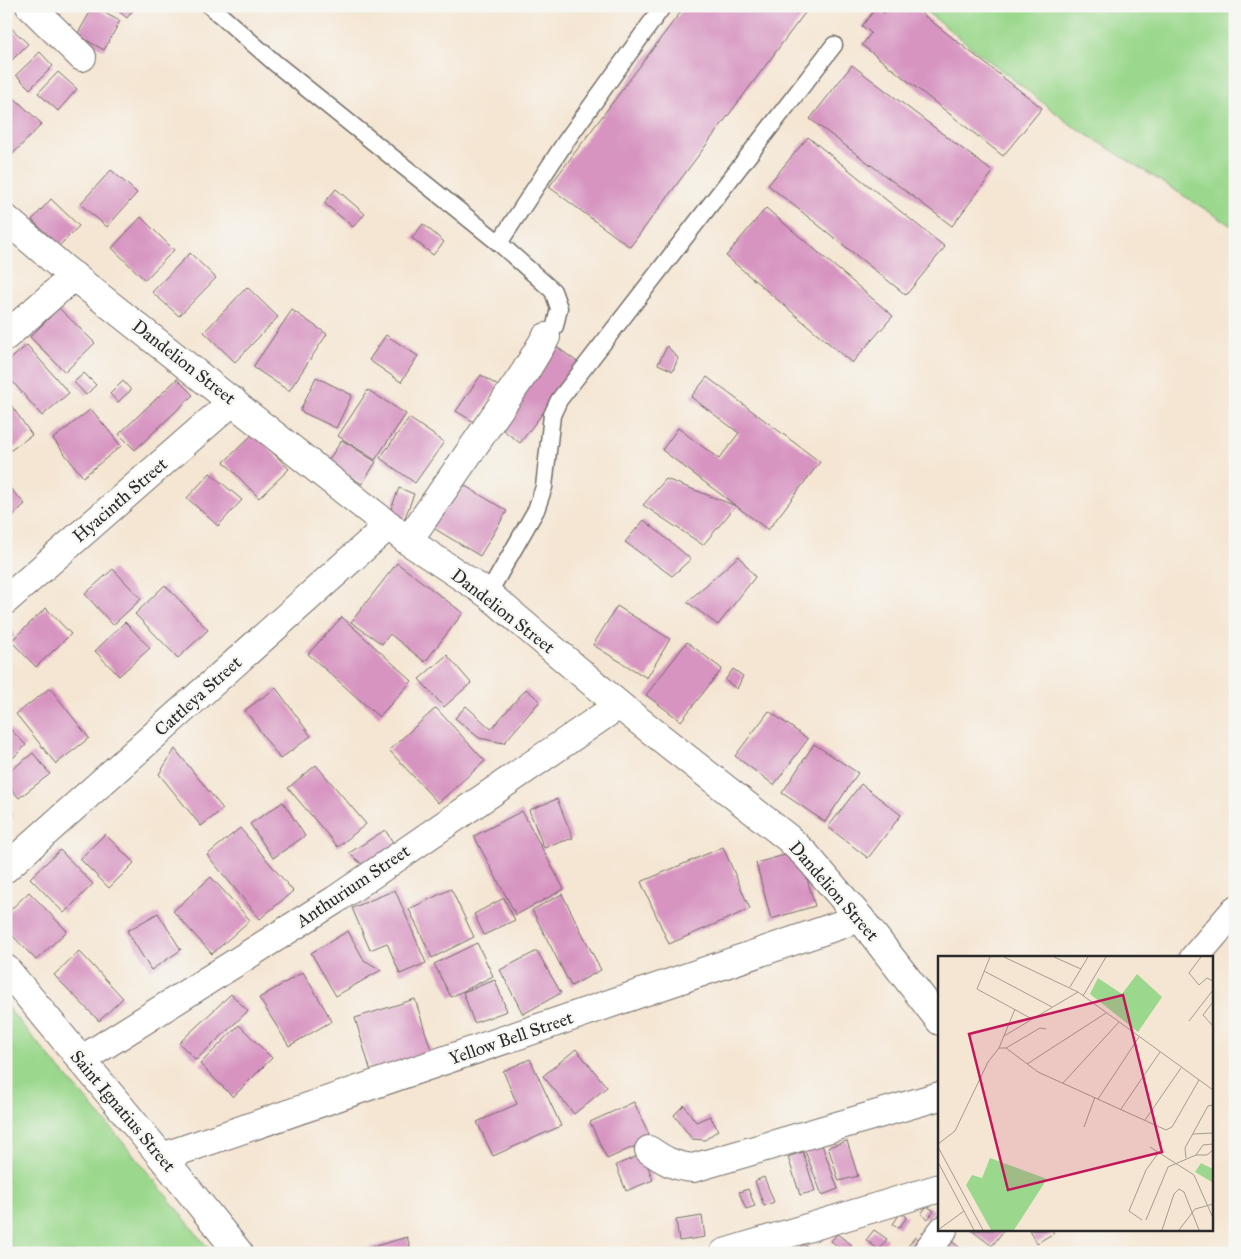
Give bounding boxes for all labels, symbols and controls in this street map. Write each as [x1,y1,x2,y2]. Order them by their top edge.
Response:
street label: Dandelion Street [128,315,241,410]
street label: Hyacinth Street [68,452,172,547]
street label: Dandelion Street [447,564,560,659]
street label: Cattleya Street [150,651,246,741]
street label: Dandelion Street [785,836,884,946]
street label: Anthurium Street [291,839,415,933]
inset map [938,956,1214,1232]
street label: Yellow Bell Street [446,1006,577,1070]
street label: Saint Ignatius Street [65,1046,181,1177]

